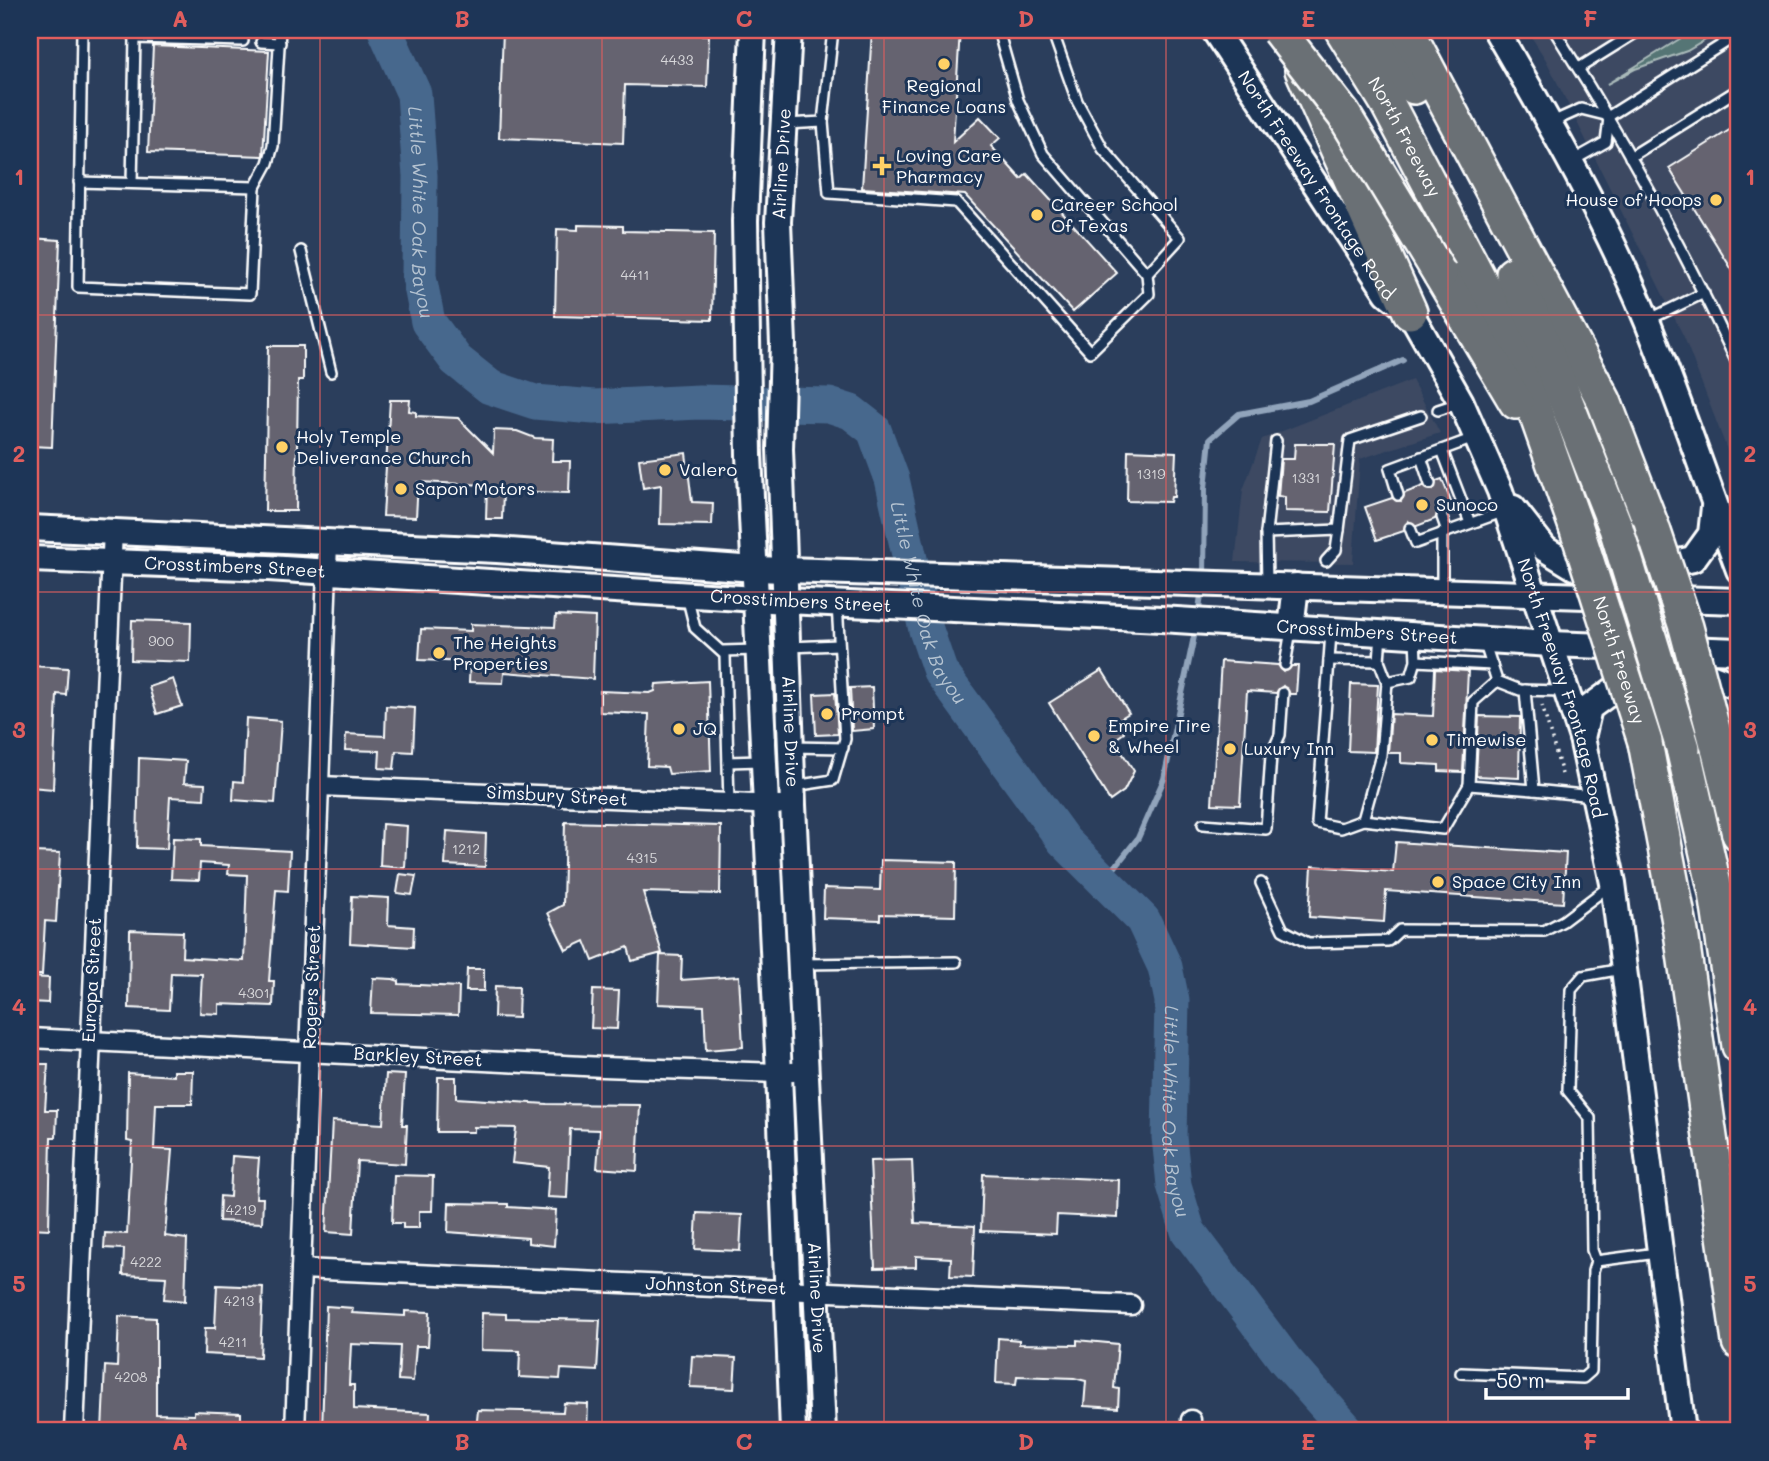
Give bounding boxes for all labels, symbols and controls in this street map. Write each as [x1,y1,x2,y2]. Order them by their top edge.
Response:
text: A [172,3,188,33]
text: B [454,3,470,33]
text: C [735,3,753,33]
text: D [1018,3,1034,33]
text: E [1301,3,1315,33]
text: F [1583,3,1597,33]
house number: 4433 [661,50,693,69]
marker: Regional Finance Loans [936,56,952,72]
street label: North Freeway Frontage Road [1233,66,1400,305]
street label: North Freeway [1363,72,1447,201]
place label: Regional Finance Loans [882,73,1006,118]
water label: Little White Oak Bayou [403,105,440,321]
street label: Airline Drive [766,108,796,220]
place label: Loving Care Pharmacy [896,143,1002,188]
marker: Loving Care Pharmacy [874,158,890,174]
text: 1 [14,161,24,191]
text: 1 [1745,161,1755,191]
place label: House of Hoops [1566,187,1702,211]
place label: Career School Of Texas [1051,192,1178,237]
marker: House of Hoops [1708,192,1724,208]
marker: Career School Of Texas [1029,207,1045,223]
house number: 4411 [621,265,649,284]
place label: Holy Temple Deliverance Church [296,424,471,469]
text: 2 [13,438,25,468]
text: 2 [1744,438,1756,468]
marker: Holy Temple Deliverance Church [274,439,290,455]
place label: Valero [679,457,737,481]
marker: Valero [657,462,673,478]
house number: 1319 [1137,464,1166,483]
house number: 1331 [1292,468,1320,487]
place label: Sapon Motors [415,476,535,500]
marker: Sapon Motors [393,481,409,497]
place label: Sunoco [1436,492,1498,516]
marker: Sunoco [1414,497,1430,513]
water label: Little White Oak Bayou [885,499,973,709]
street label: Crosstimbers Street [144,550,326,583]
street label: North Freeway Frontage Road [1512,555,1612,820]
street label: Crosstimbers Street [710,583,892,617]
street label: North Freeway [1588,593,1651,727]
street label: Crosstimbers Street [1276,613,1458,649]
place label: The Heights Properties [453,630,557,675]
house number: 900 [148,631,174,650]
marker: The Heights Properties [431,645,447,661]
street label: Airline Drive [777,675,805,788]
place label: Prompt [841,701,905,725]
marker: Prompt [819,706,835,722]
place label: Empire Tire & Wheel [1108,713,1211,758]
text: 3 [12,714,26,744]
text: 3 [1743,714,1757,744]
place label: JQ [693,716,717,740]
marker: JQ [671,721,687,737]
place label: Timewise [1446,727,1526,751]
marker: Empire Tire & Wheel [1086,728,1102,744]
marker: Timewise [1424,732,1440,748]
place label: Luxury Inn [1244,736,1334,760]
marker: Luxury Inn [1222,741,1238,757]
street label: Simsbury Street [486,779,628,811]
house number: 1212 [452,839,480,858]
house number: 4315 [627,848,657,867]
place label: Space City Inn [1452,869,1581,893]
marker: Space City Inn [1430,874,1446,890]
street label: Europa Street [76,917,106,1043]
street label: Rogers Street [297,924,325,1050]
house number: 4301 [238,983,270,1002]
text: 4 [12,991,26,1021]
text: 4 [1743,991,1757,1021]
water label: Little White Oak Bayou [1157,1005,1196,1220]
street label: Barkley Street [353,1041,483,1071]
house number: 4219 [226,1200,256,1219]
street label: Airline Drive [803,1241,832,1354]
house number: 4222 [130,1252,162,1271]
text: 5 [12,1268,26,1298]
text: 5 [1743,1268,1757,1298]
street label: Johnston Street [645,1271,787,1299]
house number: 4213 [224,1291,254,1310]
house number: 4211 [219,1332,247,1351]
scale bar [1486,1356,1627,1400]
text: 50 m [1496,1366,1545,1393]
house number: 4208 [114,1367,148,1386]
text: A [172,1426,188,1456]
text: B [454,1426,470,1456]
text: C [735,1426,753,1456]
text: D [1018,1426,1034,1456]
text: E [1301,1426,1315,1456]
text: F [1583,1426,1597,1456]

